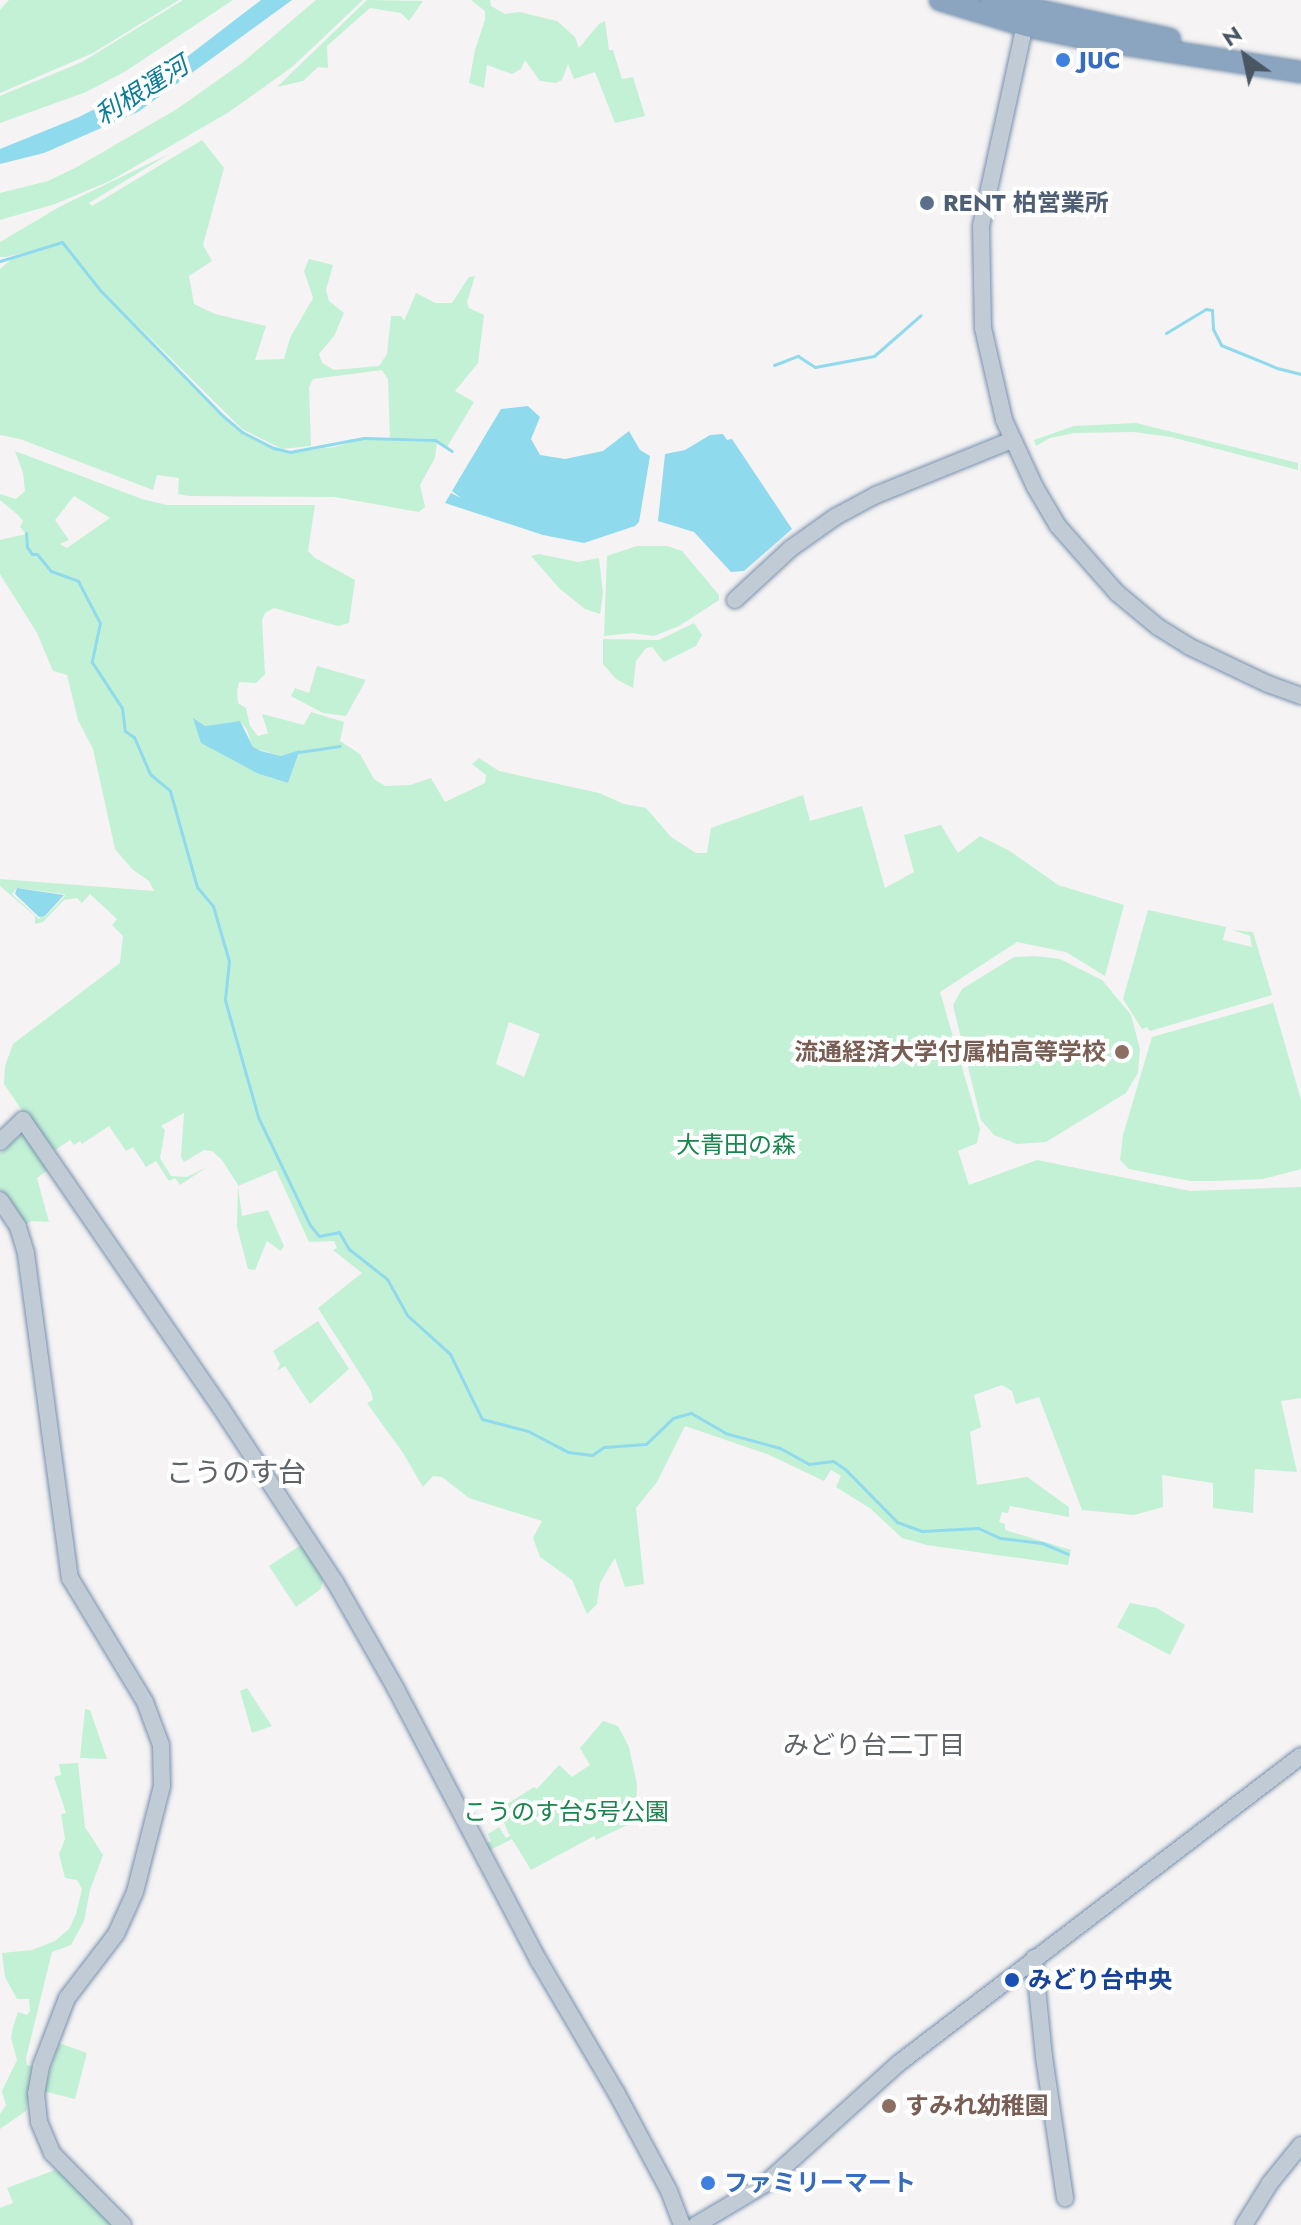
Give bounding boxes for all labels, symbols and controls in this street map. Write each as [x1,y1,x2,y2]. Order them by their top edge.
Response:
north arrow [1205,16,1285,96]
text: N [1216,18,1248,54]
place label: JUC [1079,46,1121,74]
water label: 利根運河 [90,50,194,132]
marker: JUC [1054,51,1072,69]
place label: RENT 柏営業所 [943,189,1109,217]
marker: RENT 柏営業所 [918,194,936,212]
place label: 流通経済大学付属柏高等学校 [794,1038,1106,1066]
marker: 流通経済大学付属柏高等学校 [1113,1043,1131,1061]
park label: 大青田の森 [676,1131,796,1159]
district label: こうのす台 [166,1456,306,1490]
district label: みどり台二丁目 [783,1730,965,1762]
park label: こうのす台５号公園 [463,1798,669,1826]
place label: みどり台中央 [1028,1966,1172,1994]
marker: みどり台中央 [1003,1971,1021,1989]
place label: すみれ幼稚園 [905,2092,1049,2120]
marker: すみれ幼稚園 [880,2097,898,2115]
place label: ファミリーマート [724,2169,916,2197]
marker: ファミリーマート [699,2174,717,2192]

